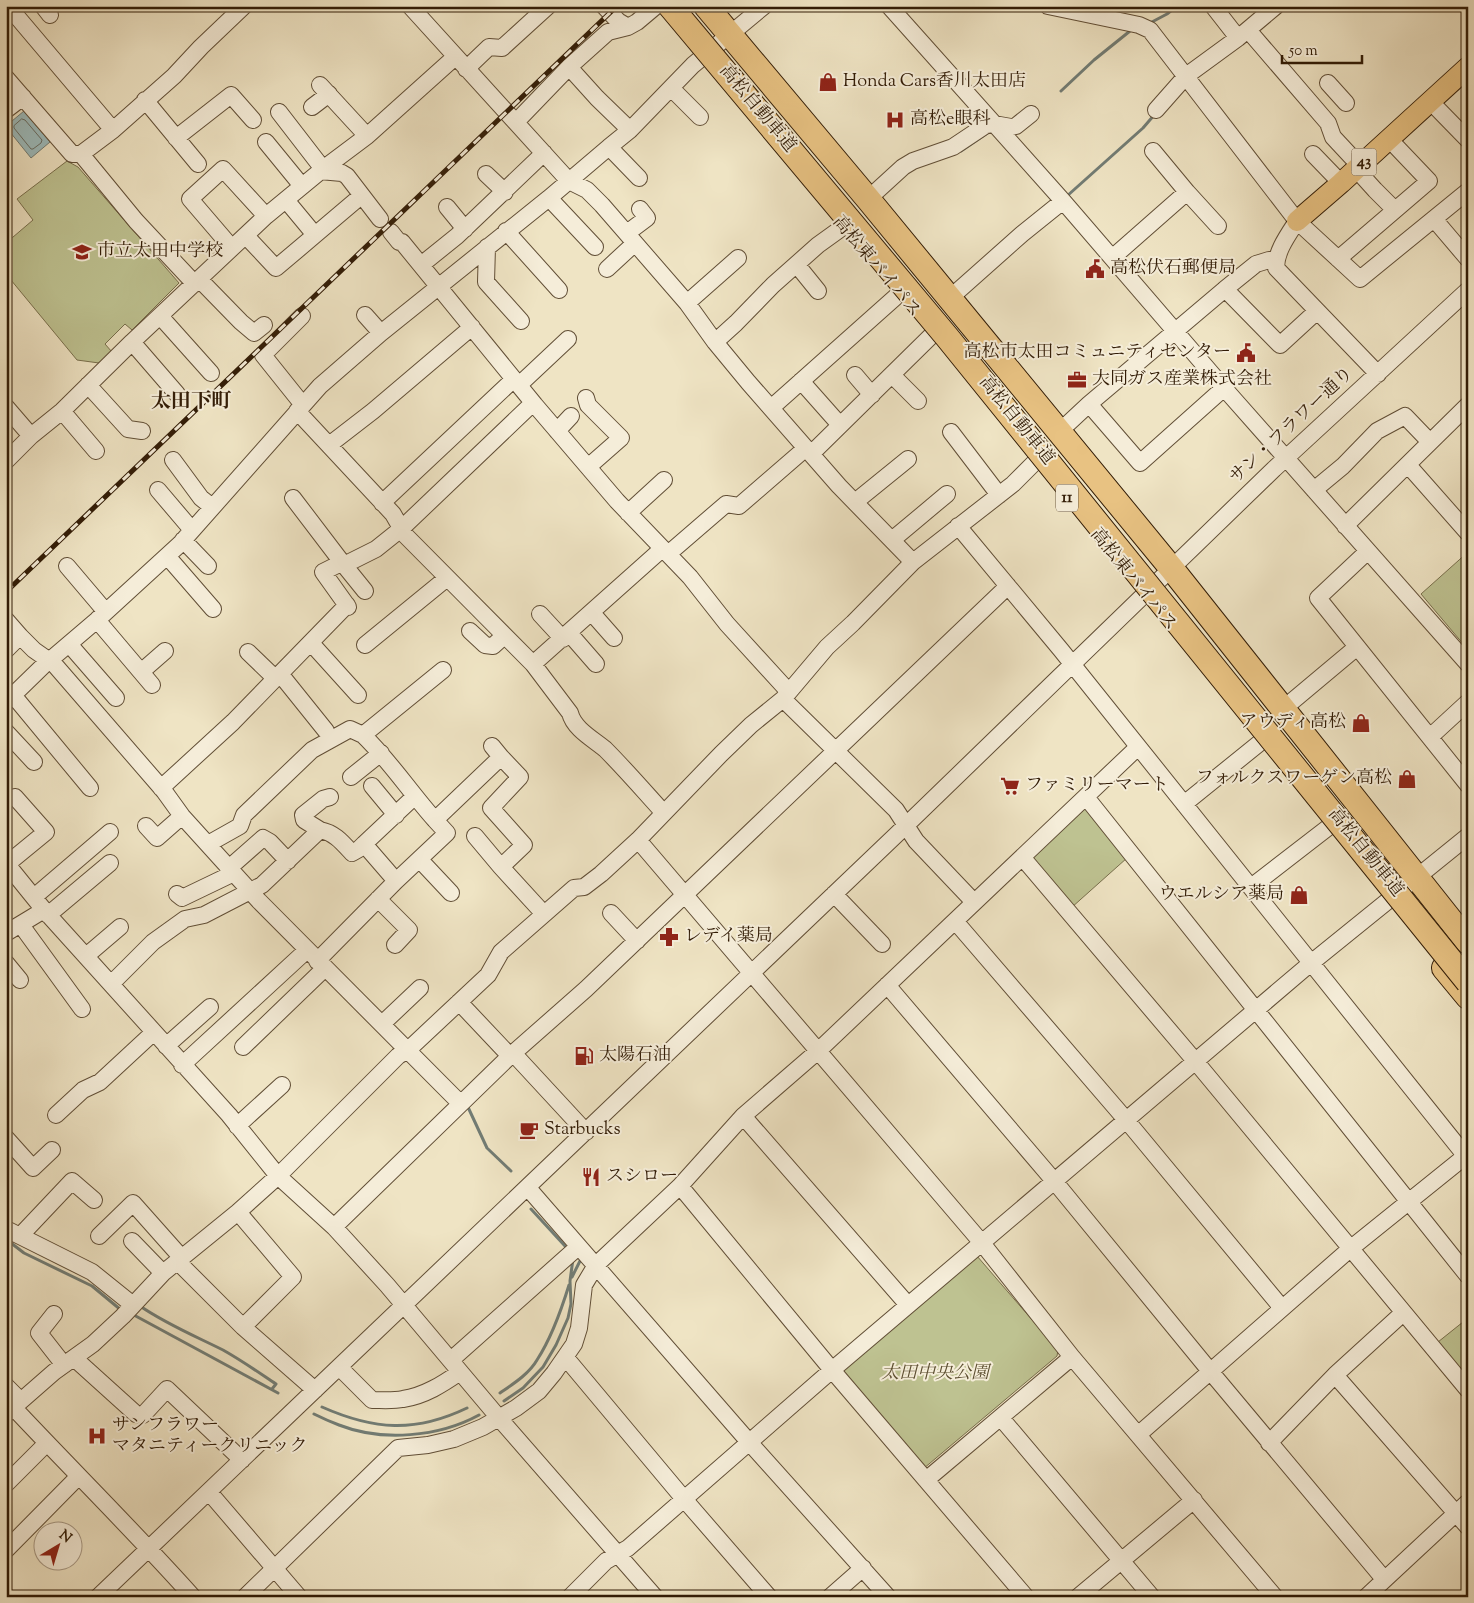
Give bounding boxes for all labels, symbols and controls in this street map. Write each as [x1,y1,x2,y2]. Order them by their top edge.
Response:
scale bar [1282,32,1362,64]
text: 50 m [1288,41,1318,62]
street label: 高松自動車道 [712,59,802,159]
place label: Honda Cars香川太田店 [843,69,1026,95]
shop icon: Honda Cars香川太田店 [817,71,839,93]
place label: 高松e眼科 [910,107,990,133]
hospital icon: 高松e眼科 [884,109,906,131]
road number: 43 [1352,148,1376,176]
street label: 高松東バイパス [826,211,926,323]
place label: 市立太田中学校 [97,239,223,265]
school or university icon: 市立太田中学校 [71,241,93,263]
place label: 高松伏石郵便局 [1110,256,1236,282]
public building icon: 高松伏石郵便局 [1084,258,1106,280]
place label: 高松市太田コミュニティセンター [964,340,1231,366]
public building icon: 高松市太田コミュニティセンター [1235,342,1257,364]
street label: サン・フラワー通り [1224,362,1360,490]
place label: 大同ガス産業株式会社 [1092,367,1272,393]
office icon: 大同ガス産業株式会社 [1066,369,1088,391]
street label: 高松自動車道 [972,371,1060,471]
district label: 太田下町 [151,388,232,417]
road number: 11 [1056,484,1078,512]
street label: 高松東バイパス [1083,523,1183,637]
place label: アウディ高松 [1239,710,1346,736]
shop icon: アウディ高松 [1350,712,1372,734]
place label: フォルクスワーゲン高松 [1196,766,1392,792]
shop icon: フォルクスワーゲン高松 [1396,768,1418,790]
place label: ファミリーマート [1025,773,1169,799]
supermarket icon: ファミリーマート [999,775,1021,797]
street label: 高松自動車道 [1321,803,1409,903]
place label: ウエルシア薬局 [1158,882,1284,908]
shop icon: ウエルシア薬局 [1288,884,1310,906]
place label: レデイ薬局 [684,924,773,950]
pharmacy icon: レデイ薬局 [658,926,680,948]
place label: 太陽石油 [599,1043,671,1069]
fuel station icon: 太陽石油 [573,1045,595,1067]
place label: Starbucks [544,1117,621,1143]
cafe icon: Starbucks [518,1119,540,1141]
place label: スシロー [606,1164,678,1190]
restaurant icon: スシロー [580,1166,602,1188]
park label: 太田中央公園 [881,1361,992,1387]
place label: サンフラワー マタニティークリニック [112,1413,307,1460]
hospital icon: サンフラワー マタニティークリニック [86,1425,108,1447]
north arrow [32,1520,82,1570]
text: N [54,1526,75,1549]

